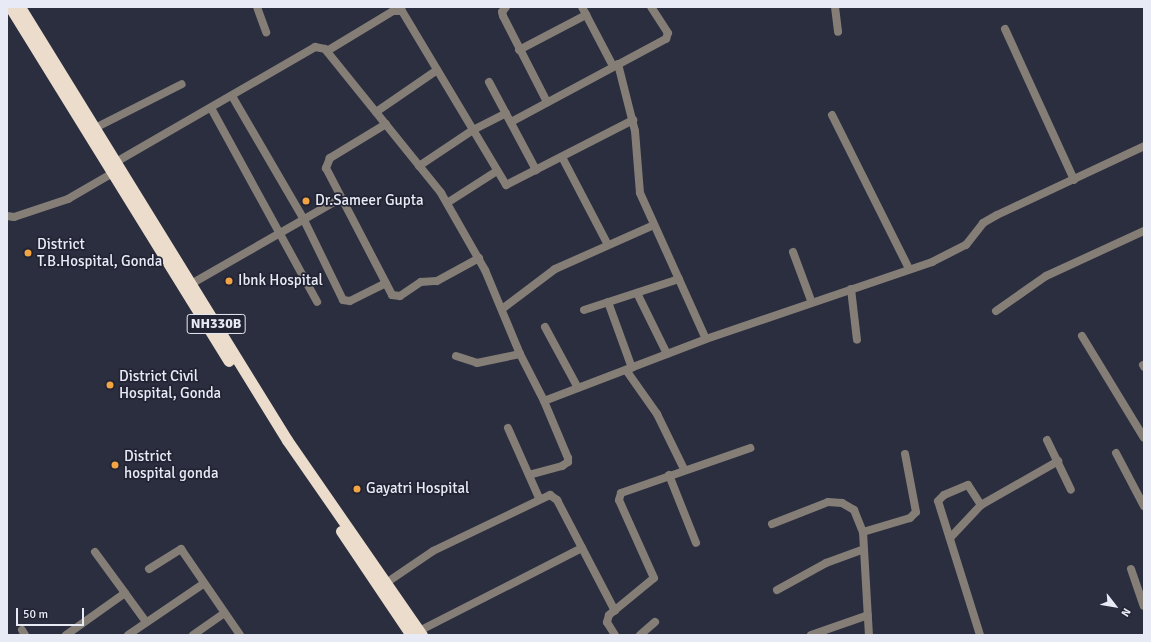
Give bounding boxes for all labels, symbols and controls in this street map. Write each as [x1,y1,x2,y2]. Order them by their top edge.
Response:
place label: Dr.Sameer Gupta [315,192,424,210]
marker: Dr.Sameer Gupta [300,195,312,207]
place label: District T.B.Hospital, Gonda [37,235,162,270]
marker: District T.B.Hospital, Gonda [22,247,34,259]
place label: Ibnk Hospital [238,272,323,290]
marker: Ibnk Hospital [223,275,235,287]
road number: NH330B [186,312,246,336]
place label: District Civil Hospital, Gonda [119,367,221,402]
marker: District Civil Hospital, Gonda [104,379,116,391]
place label: District hospital gonda [124,447,218,482]
marker: District hospital gonda [109,459,121,471]
place label: Gayatri Hospital [366,480,469,498]
marker: Gayatri Hospital [351,483,363,495]
north arrow [1095,586,1135,626]
scale bar [18,600,86,626]
text: N [1118,606,1133,619]
text: 50 m [23,607,48,622]

